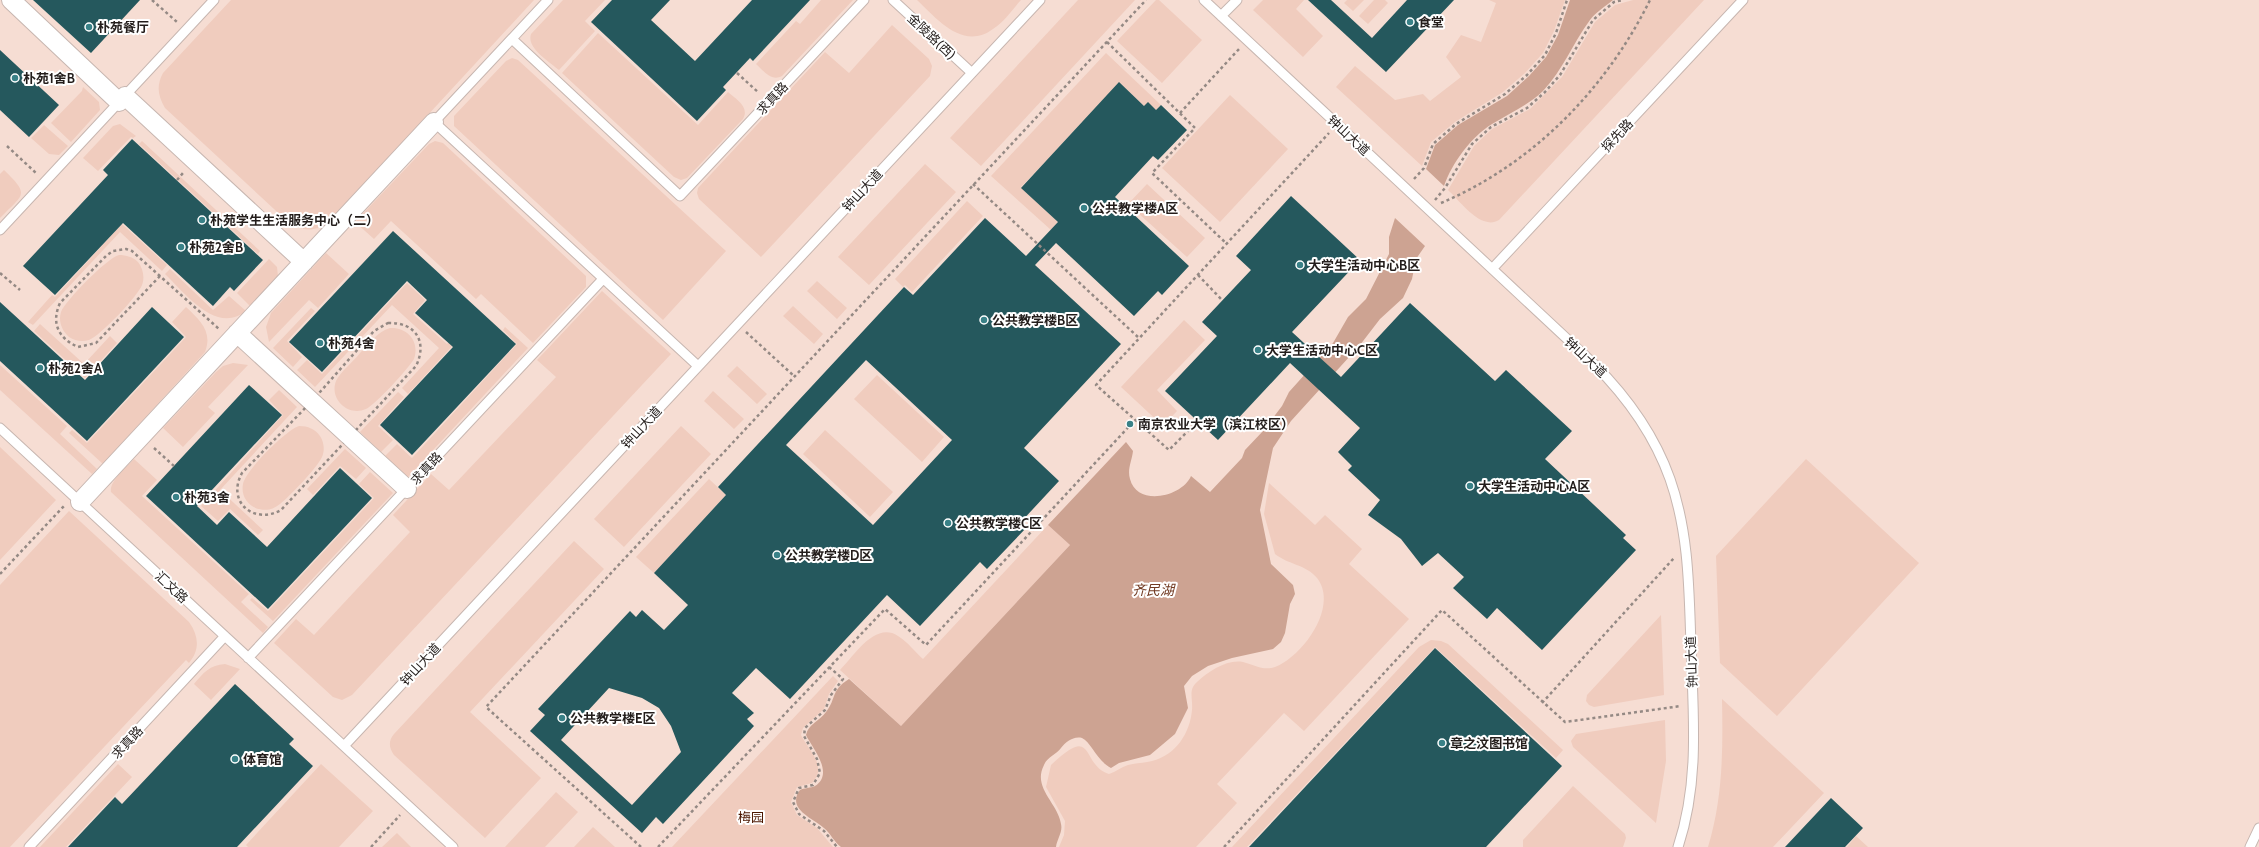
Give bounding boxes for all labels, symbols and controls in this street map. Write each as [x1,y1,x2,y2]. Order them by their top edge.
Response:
street label: 金陵路(西) [905,10,959,62]
place label: 食堂 [1418,14,1444,30]
marker: 食堂 [1405,17,1415,27]
place label: 朴苑餐厅 [97,19,149,35]
marker: 朴苑餐厅 [84,22,94,32]
place label: 朴苑1舍B [23,70,75,86]
marker: 朴苑1舍B [10,73,20,83]
street label: 求真路 [753,78,791,118]
street label: 钟山大道 [1325,111,1373,159]
street label: 探先路 [1598,115,1636,155]
street label: 钟山大道 [838,166,886,214]
place label: 公共教学楼A区 [1092,200,1178,216]
marker: 公共教学楼A区 [1079,203,1089,213]
place label: 朴苑学生生活服务中心（二） [210,212,379,228]
marker: 朴苑学生生活服务中心（二） [197,215,207,225]
place label: 朴苑2舍B [189,239,243,255]
marker: 朴苑2舍B [176,242,186,252]
place label: 大学生活动中心B区 [1308,257,1420,273]
marker: 大学生活动中心B区 [1295,260,1305,270]
place label: 公共教学楼B区 [992,312,1078,328]
marker: 公共教学楼B区 [979,315,989,325]
street label: 钟山大道 [1562,333,1610,381]
place label: 朴苑4舍 [328,335,375,351]
marker: 朴苑4舍 [315,338,325,348]
place label: 大学生活动中心C区 [1266,342,1378,358]
marker: 大学生活动中心C区 [1253,345,1263,355]
place label: 朴苑2舍A [48,360,103,376]
marker: 朴苑2舍A [35,363,45,373]
street label: 钟山大道 [617,403,665,451]
place label: 南京农业大学（滨江校区） [1138,416,1294,432]
marker: 南京农业大学（滨江校区） [1125,419,1135,429]
street label: 求真路 [407,448,445,488]
place label: 大学生活动中心A区 [1478,478,1590,494]
marker: 大学生活动中心A区 [1465,481,1475,491]
place label: 朴苑3舍 [184,489,230,505]
marker: 朴苑3舍 [171,492,181,502]
place label: 公共教学楼C区 [956,515,1042,531]
marker: 公共教学楼C区 [943,518,953,528]
place label: 公共教学楼D区 [785,547,872,563]
marker: 公共教学楼D区 [772,550,782,560]
street label: 汇文路 [152,568,192,606]
water label: 齐民湖 [1132,581,1176,599]
street label: 钟山大道 [1682,636,1700,688]
street label: 钟山大道 [396,640,444,688]
place label: 公共教学楼E区 [570,710,655,726]
marker: 公共教学楼E区 [557,713,567,723]
street label: 求真路 [108,722,146,762]
place label: 章之汶图书馆 [1450,735,1528,751]
marker: 章之汶图书馆 [1437,738,1447,748]
place label: 体育馆 [243,751,282,767]
marker: 体育馆 [230,754,240,764]
park label: 梅园 [738,809,764,825]

